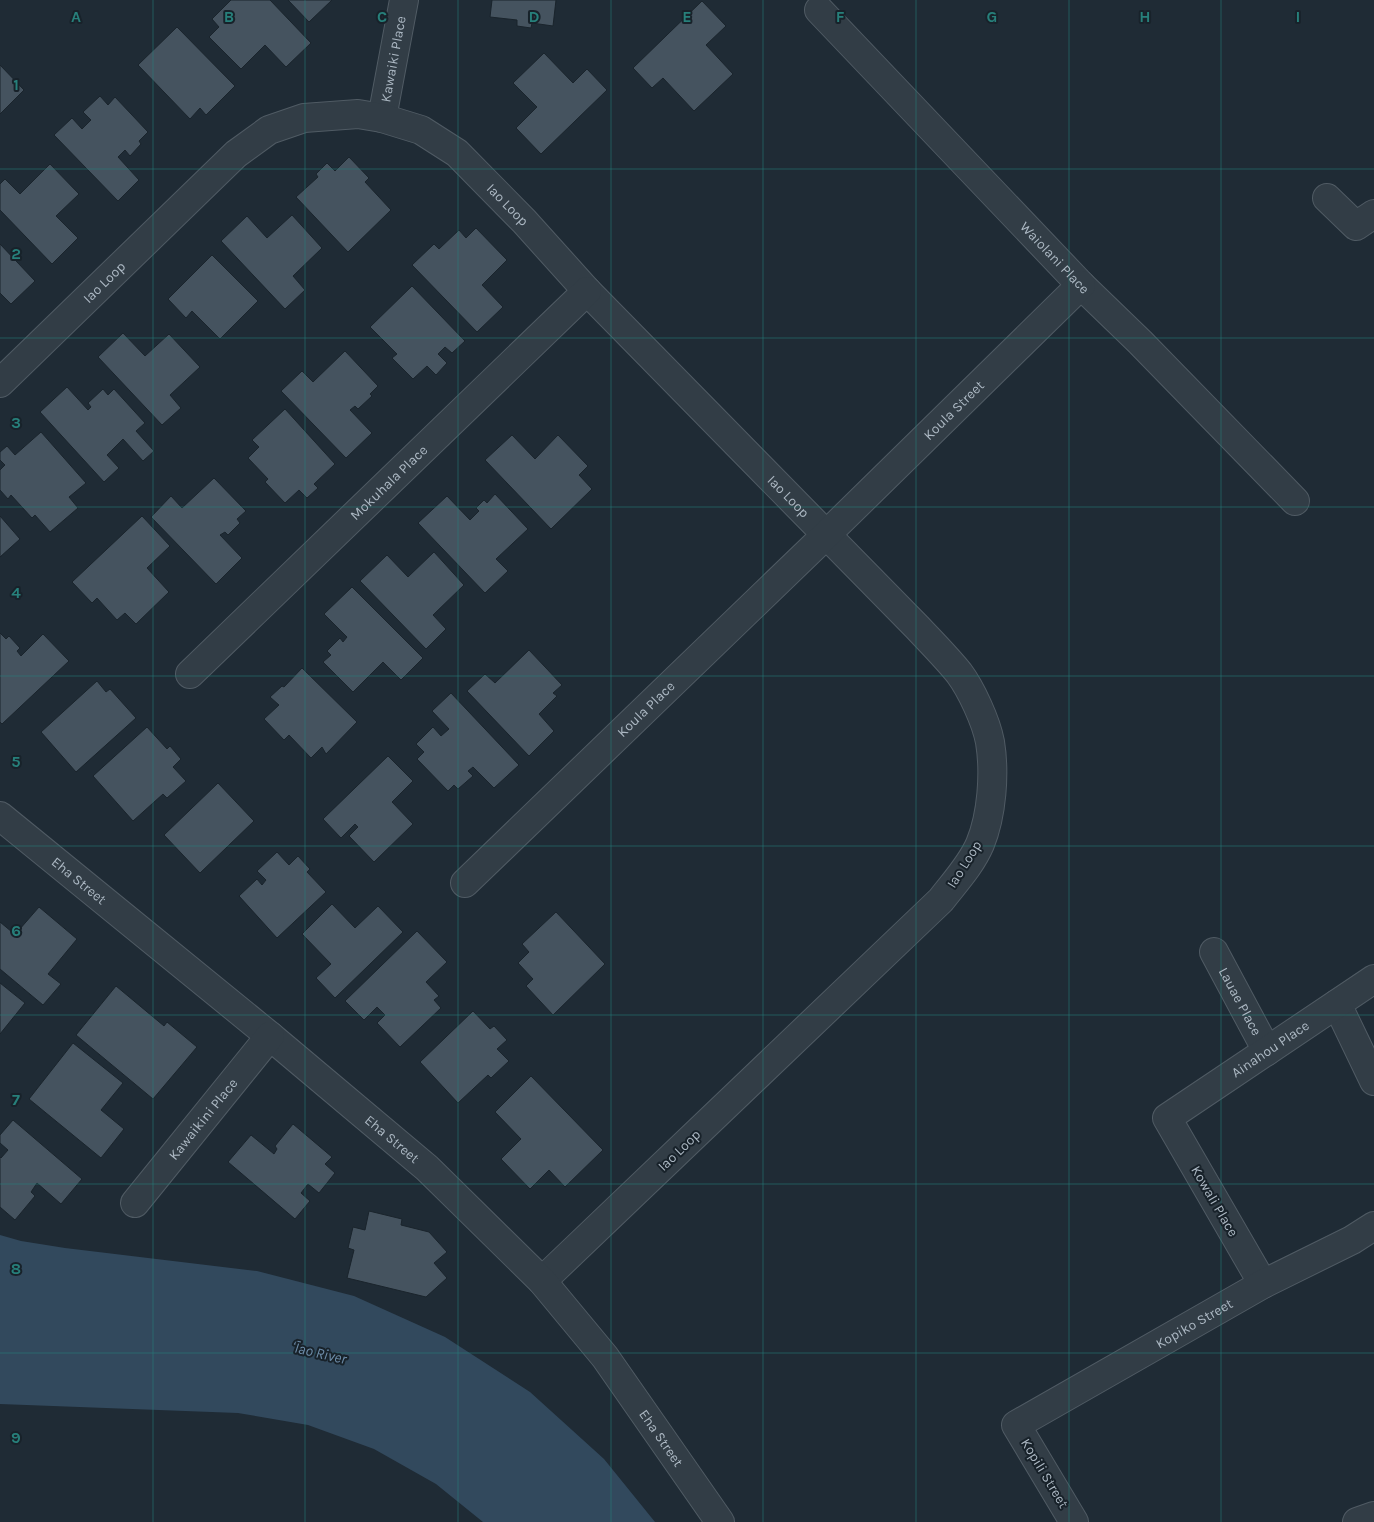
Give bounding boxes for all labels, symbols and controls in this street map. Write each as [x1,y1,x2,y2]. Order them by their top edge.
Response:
text: A [71,7,81,26]
text: B [224,7,234,26]
text: C [377,7,387,26]
text: D [529,7,540,26]
text: E [682,7,692,26]
text: F [836,7,845,26]
text: G [987,7,997,26]
text: H [1139,7,1151,26]
text: I [1296,7,1300,26]
street label: Kawaiki Place [377,15,410,104]
text: 1 [13,75,19,94]
street label: Iao Loop [483,180,532,230]
street label: Waiolani Place [1016,218,1093,298]
text: 2 [11,244,21,263]
street label: Iao Loop [80,258,129,307]
street label: Koula Street [920,377,988,444]
text: 3 [11,413,21,432]
street label: Mokuhala Place [347,442,431,524]
street label: Iao Loop [764,472,813,521]
text: 4 [11,583,21,602]
street label: Koula Place [614,678,678,741]
text: 5 [11,752,21,771]
street label: Iao Loop [943,837,986,891]
street label: Eha Street [48,853,110,908]
text: 6 [11,921,21,940]
street label: Lauae Place [1215,965,1265,1039]
street label: Ainahou Place [1228,1017,1313,1081]
street label: Kawaikini Place [165,1075,241,1164]
text: 7 [12,1090,20,1109]
street label: Eha Street [361,1111,423,1167]
street label: Iao Loop [655,1126,704,1175]
street label: Kowali Place [1187,1163,1242,1240]
text: 8 [11,1259,21,1278]
street label: Kopiko Street [1153,1295,1236,1352]
water label: ʻĪao River [289,1338,349,1368]
street label: Eha Street [635,1406,687,1470]
text: 9 [11,1428,21,1447]
street label: Kopili Street [1017,1435,1072,1511]

